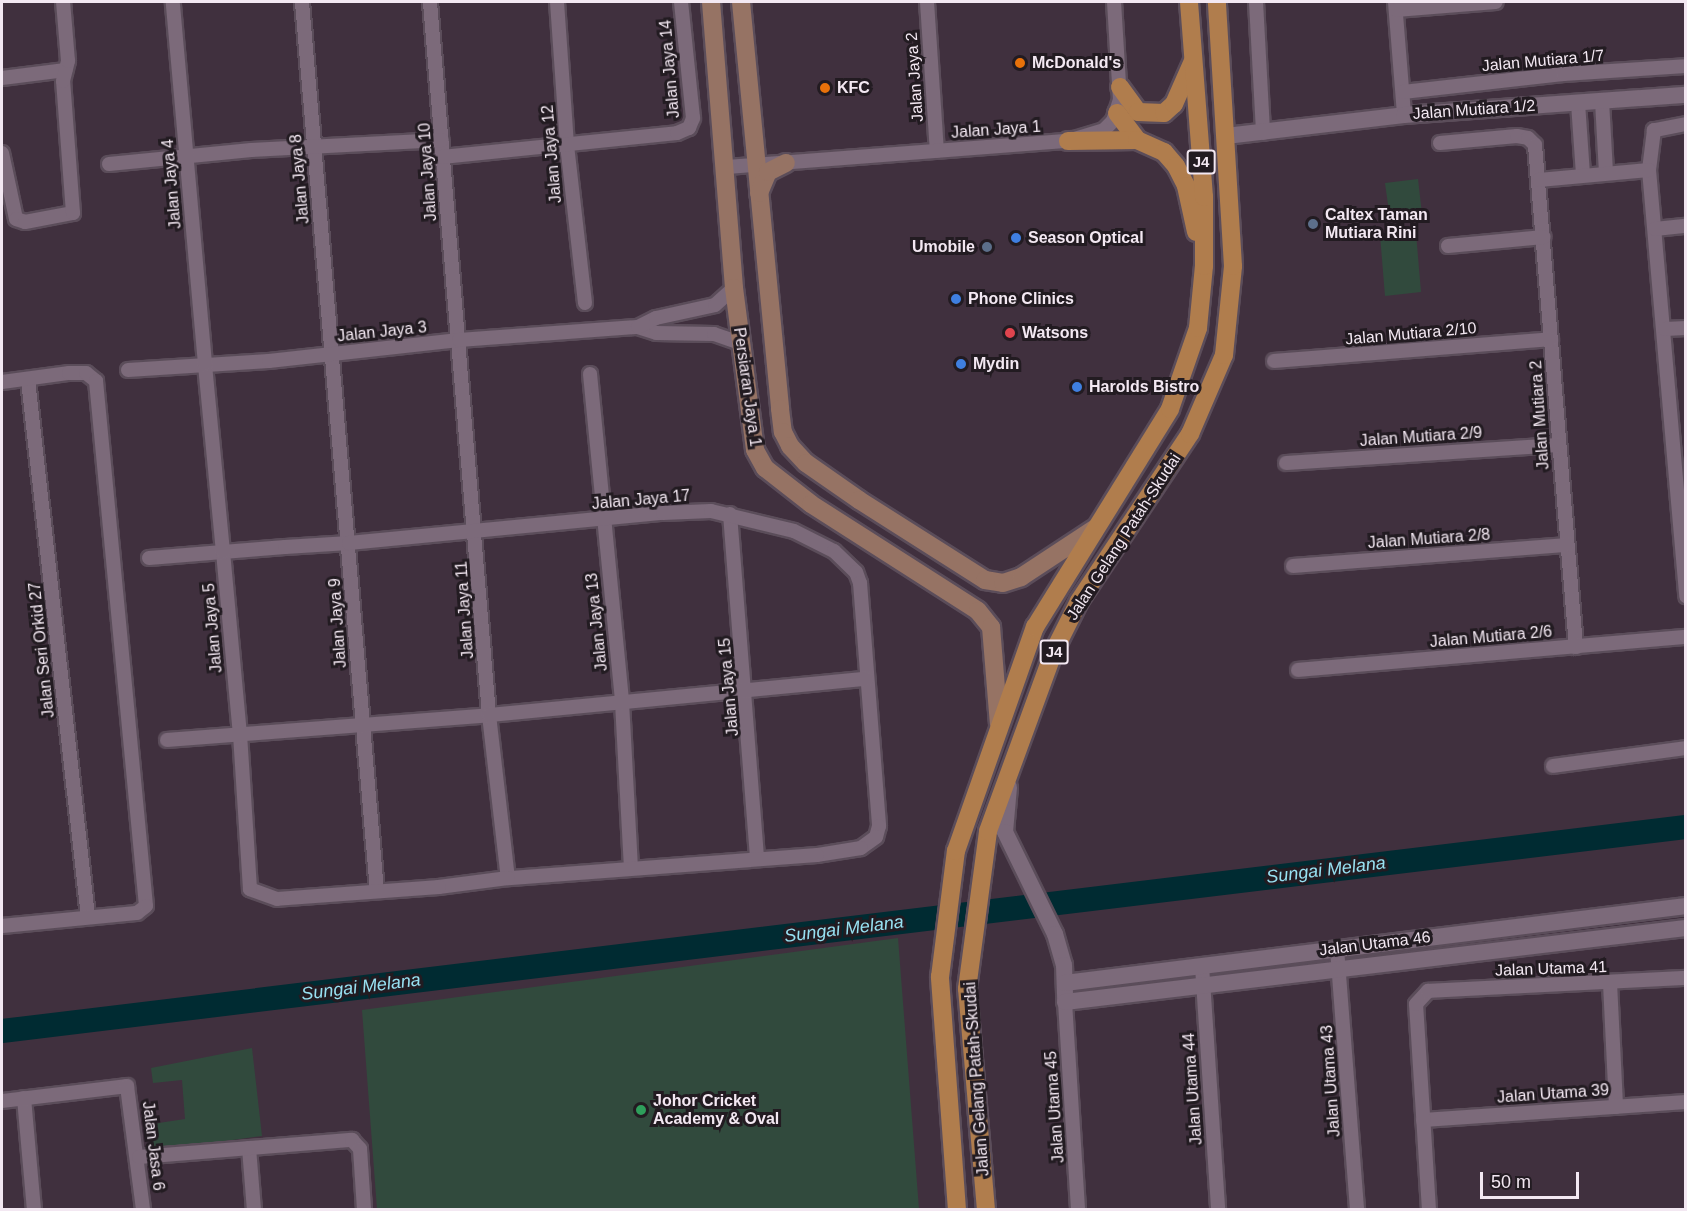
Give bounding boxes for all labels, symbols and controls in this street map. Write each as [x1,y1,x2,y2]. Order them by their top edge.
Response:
street label: Jalan Jaya 14 [656,19,684,119]
street label: Jalan Jaya 2 [902,32,928,122]
street label: Jalan Mutiara 1/7 [1481,46,1605,76]
place label: McDonald's [1032,53,1121,73]
marker: McDonald's [1013,56,1027,70]
place label: KFC [837,78,870,98]
marker: KFC [818,81,832,95]
street label: Jalan Mutiara 1/2 [1412,96,1536,124]
street label: Jalan Jaya 12 [538,104,566,204]
street label: Jalan Jaya 1 [951,117,1041,143]
street label: Jalan Jaya 10 [415,122,441,222]
street label: Jalan Jaya 8 [287,133,313,225]
street label: Jalan Jaya 4 [159,138,185,230]
road number: J4 [1186,150,1216,174]
place label: Caltex Taman Mutiara Rini [1325,205,1428,243]
marker: Caltex Taman Mutiara Rini [1306,217,1320,231]
place label: Season Optical [1028,228,1144,248]
marker: Season Optical [1009,231,1023,245]
place label: Umobile [912,237,975,257]
marker: Umobile [980,240,994,254]
place label: Phone Clinics [968,289,1074,309]
marker: Phone Clinics [949,292,963,306]
street label: Jalan Jaya 3 [336,318,428,346]
street label: Jalan Mutiara 2/10 [1345,319,1477,349]
place label: Watsons [1022,323,1088,343]
street label: Persiaran Jaya 1 [729,326,765,448]
marker: Watsons [1003,326,1017,340]
place label: Mydin [973,354,1019,374]
marker: Mydin [954,357,968,371]
street label: Jalan Mutiara 2 [1527,360,1553,470]
place label: Harolds Bistro [1089,377,1199,397]
marker: Harolds Bistro [1070,380,1084,394]
street label: Jalan Mutiara 2/9 [1359,423,1483,451]
street label: Jalan Gelang Patah-Skudai [1063,450,1185,624]
street label: Jalan Jaya 17 [591,486,691,514]
street label: Jalan Mutiara 2/8 [1367,525,1491,553]
street label: Jalan Jaya 11 [452,561,478,659]
street label: Jalan Jaya 13 [582,572,612,672]
street label: Jalan Jaya 9 [325,578,351,668]
street label: Jalan Seri Orkid 27 [25,581,59,719]
street label: Jalan Jaya 5 [200,582,226,674]
street label: Jalan Mutiara 2/6 [1429,622,1553,652]
street label: Jalan Jaya 15 [715,637,743,737]
road number: J4 [1039,640,1069,664]
water label: Sungai Melana [1265,852,1387,888]
water label: Sungai Melana [783,911,905,947]
street label: Jalan Utama 46 [1318,928,1432,960]
street label: Jalan Utama 41 [1495,957,1607,981]
water label: Sungai Melana [300,969,422,1005]
street label: Jalan Gelang Patah-Skudai [961,981,993,1177]
street label: Jalan Utama 43 [1318,1024,1344,1138]
street label: Jalan Utama 44 [1180,1032,1206,1146]
street label: Jalan Utama 45 [1042,1050,1068,1164]
street label: Jalan Utama 39 [1496,1081,1610,1107]
place label: Johor Cricket Academy & Oval [653,1091,779,1129]
street label: Jalan Jasa 6 [138,1100,168,1192]
marker: Johor Cricket Academy & Oval [634,1103,648,1117]
scale bar [1483,1160,1582,1198]
text: 50 m [1491,1172,1531,1192]

